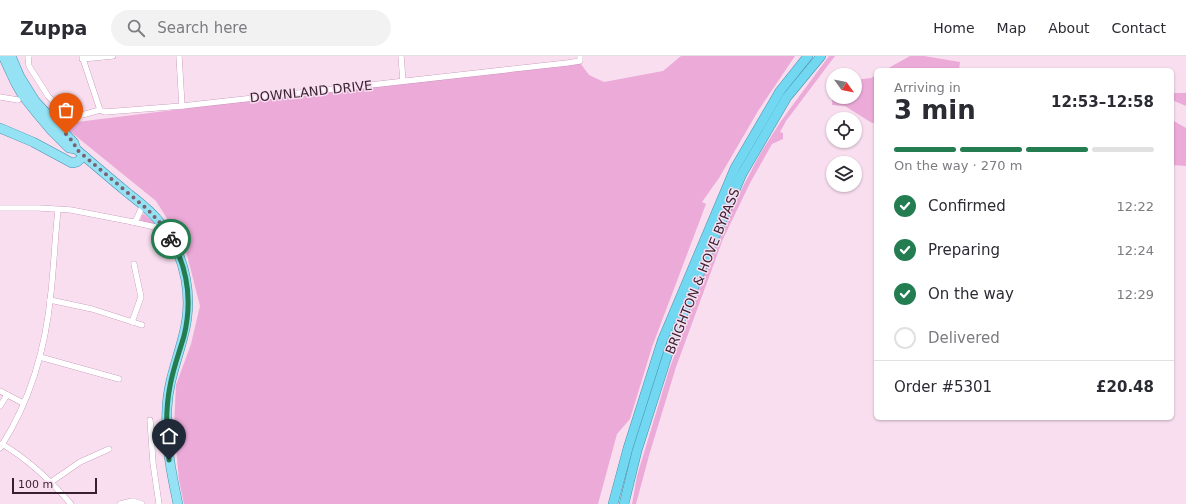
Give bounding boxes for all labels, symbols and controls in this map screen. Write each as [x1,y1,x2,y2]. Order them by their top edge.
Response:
search box [111,10,391,46]
text: Zuppa [20,17,87,39]
icon: search [125,17,147,39]
text: Search here [157,19,247,37]
text: Home [933,20,975,36]
text: Map [997,20,1026,36]
text: About [1048,20,1090,36]
text: Contact [1112,20,1166,36]
north arrow [826,68,862,104]
map controls [826,68,862,192]
street label: DOWNLAND DRIVE [249,78,373,105]
text: Arriving in [894,80,961,95]
pin [49,93,83,134]
text: 12:53–12:58 [1051,93,1154,111]
text: 3 min [894,95,976,125]
icon: bag [55,99,77,121]
button: locate [826,112,862,148]
button: layers [826,156,862,192]
text: On the way · 270 m [894,158,1022,173]
street label: BRIGHTON & HOVE BYPASS [662,186,743,356]
icon: check [894,195,916,217]
text: Confirmed [928,197,1006,215]
text: 12:22 [1117,199,1154,214]
courier [151,219,191,259]
icon: bike [160,228,182,250]
icon: check [894,239,916,261]
text: Preparing [928,241,1000,259]
text: 12:24 [1117,243,1154,258]
icon: check [894,283,916,305]
text: On the way [928,285,1014,303]
text: 12:29 [1117,287,1154,302]
text: Delivered [928,329,1000,347]
text: Order #5301 [894,378,992,396]
text: £20.48 [1096,378,1154,396]
pin [152,419,186,460]
icon: home [158,425,180,447]
scale bar [12,476,97,495]
text: 100 m [18,478,53,491]

